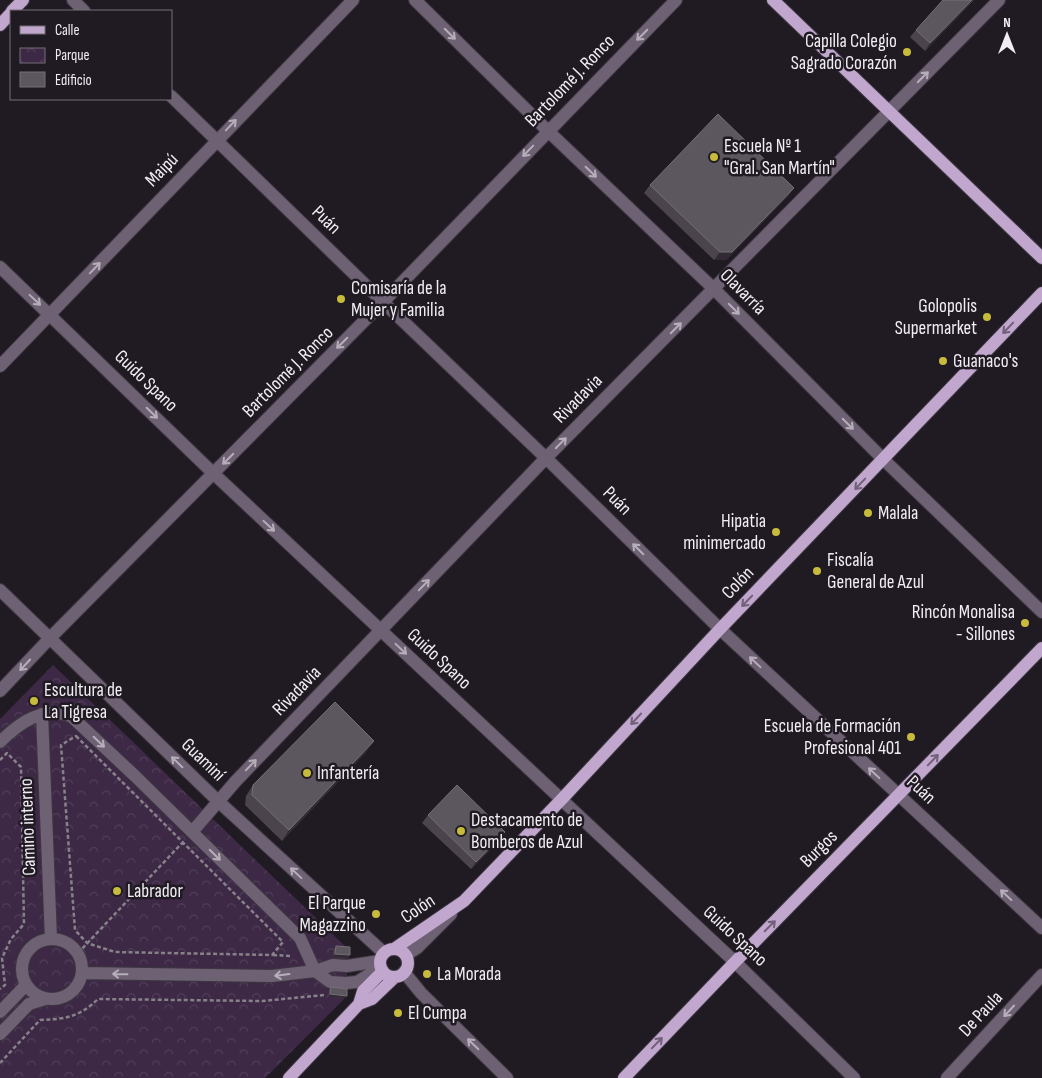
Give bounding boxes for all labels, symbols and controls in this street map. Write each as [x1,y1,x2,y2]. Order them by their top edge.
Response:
legend [10,10,172,100]
north arrow [982,10,1032,60]
text: N [1003,14,1011,31]
text: Calle [55,21,79,40]
one-way arrow [444,28,456,40]
one-way arrow [636,29,648,41]
street label: Bartolomé J. Ronco [520,30,620,132]
place label: Capilla Colegio Sagrado Corazón [791,30,897,75]
text: Parque [55,46,90,65]
marker: Capilla Colegio Sagrado Corazón [901,46,913,58]
text: Edificio [55,71,92,90]
one-way arrow [917,71,929,83]
one-way arrow [225,119,237,132]
place label: Escuela Nº 1 "Gral. San Martín" [724,135,835,180]
one-way arrow [522,145,534,157]
street label: Maipú [141,148,183,192]
marker: Escuela Nº 1 "Gral. San Martín" [708,151,720,163]
one-way arrow [585,166,598,178]
street label: Puán [307,201,345,239]
one-way arrow [89,262,101,275]
street label: Olavarría [715,264,771,320]
place label: Comisaría de la Mujer y Familia [351,277,446,322]
marker: Comisaría de la Mujer y Familia [335,293,347,305]
one-way arrow [29,294,42,306]
place label: Golopolis Supermarket [895,295,977,340]
one-way arrow [728,303,740,315]
marker: Golopolis Supermarket [981,311,993,323]
street label: Bartolomé J. Ronco [238,322,338,422]
one-way arrow [670,322,682,334]
one-way arrow [1002,322,1014,335]
one-way arrow [336,337,349,349]
street label: Guido Spano [110,345,182,417]
place label: Guanaco's [953,350,1019,373]
marker: Guanaco's [937,355,949,367]
street label: Rivadavia [549,370,607,428]
one-way arrow [146,407,158,419]
one-way arrow [842,418,855,430]
one-way arrow [555,437,568,449]
one-way arrow [222,453,234,465]
one-way arrow [854,478,866,490]
street label: Puán [598,482,636,520]
place label: Malala [878,502,918,525]
marker: Malala [862,507,874,519]
place label: Hipatia minimercado [683,510,766,555]
one-way arrow [263,520,276,532]
marker: Hipatia minimercado [770,526,782,538]
one-way arrow [632,543,645,555]
place label: Fiscalía General de Azul [827,549,924,594]
street label: Colón [717,562,759,604]
marker: Fiscalía General de Azul [811,565,823,577]
one-way arrow [418,579,430,592]
one-way arrow [741,595,753,607]
place label: Rincón Monalisa - Sillones [912,601,1015,646]
marker: Rincón Monalisa - Sillones [1019,617,1031,629]
street label: Guido Spano [402,624,476,694]
one-way arrow [394,643,407,655]
one-way arrow [749,656,761,668]
one-way arrow [19,659,31,671]
street label: Rivadavia [268,661,326,721]
place label: Escultura de La Tigresa [44,679,123,724]
marker: Escultura de La Tigresa [28,695,40,707]
one-way arrow [630,713,642,726]
place label: Escuela de Formación Profesional 401 [764,715,901,760]
marker: Escuela de Formación Profesional 401 [905,731,917,743]
street label: Guaminí [176,734,230,787]
one-way arrow [93,736,105,748]
one-way arrow [927,754,939,766]
one-way arrow [171,756,184,768]
one-way arrow [245,759,257,772]
place label: Infantería [317,762,379,785]
marker: Infantería [301,767,313,779]
one-way arrow [868,767,881,779]
street label: Puán [902,771,940,809]
street label: Camino interno [15,778,41,876]
place label: Destacamento de Bomberos de Azul [471,809,583,854]
marker: Destacamento de Bomberos de Azul [455,825,467,837]
street label: Burgos [795,825,843,873]
one-way arrow [209,849,221,861]
one-way arrow [290,867,303,879]
place label: Labrador [127,880,184,903]
marker: Labrador [111,885,123,897]
street label: Colón [396,889,440,929]
one-way arrow [1000,889,1013,901]
place label: El Parque Magazzino [300,892,366,937]
street label: Guido Spano [698,901,772,971]
marker: El Parque Magazzino [370,908,382,920]
one-way arrow [764,920,776,932]
place label: La Morada [437,963,501,986]
marker: La Morada [421,968,433,980]
one-way arrow [112,969,128,978]
one-way arrow [275,970,291,980]
street label: De Paula [954,986,1008,1042]
place label: El Cumpa [408,1002,467,1025]
one-way arrow [1003,1004,1015,1017]
marker: El Cumpa [392,1007,404,1019]
one-way arrow [651,1036,663,1049]
one-way arrow [466,1038,479,1050]

